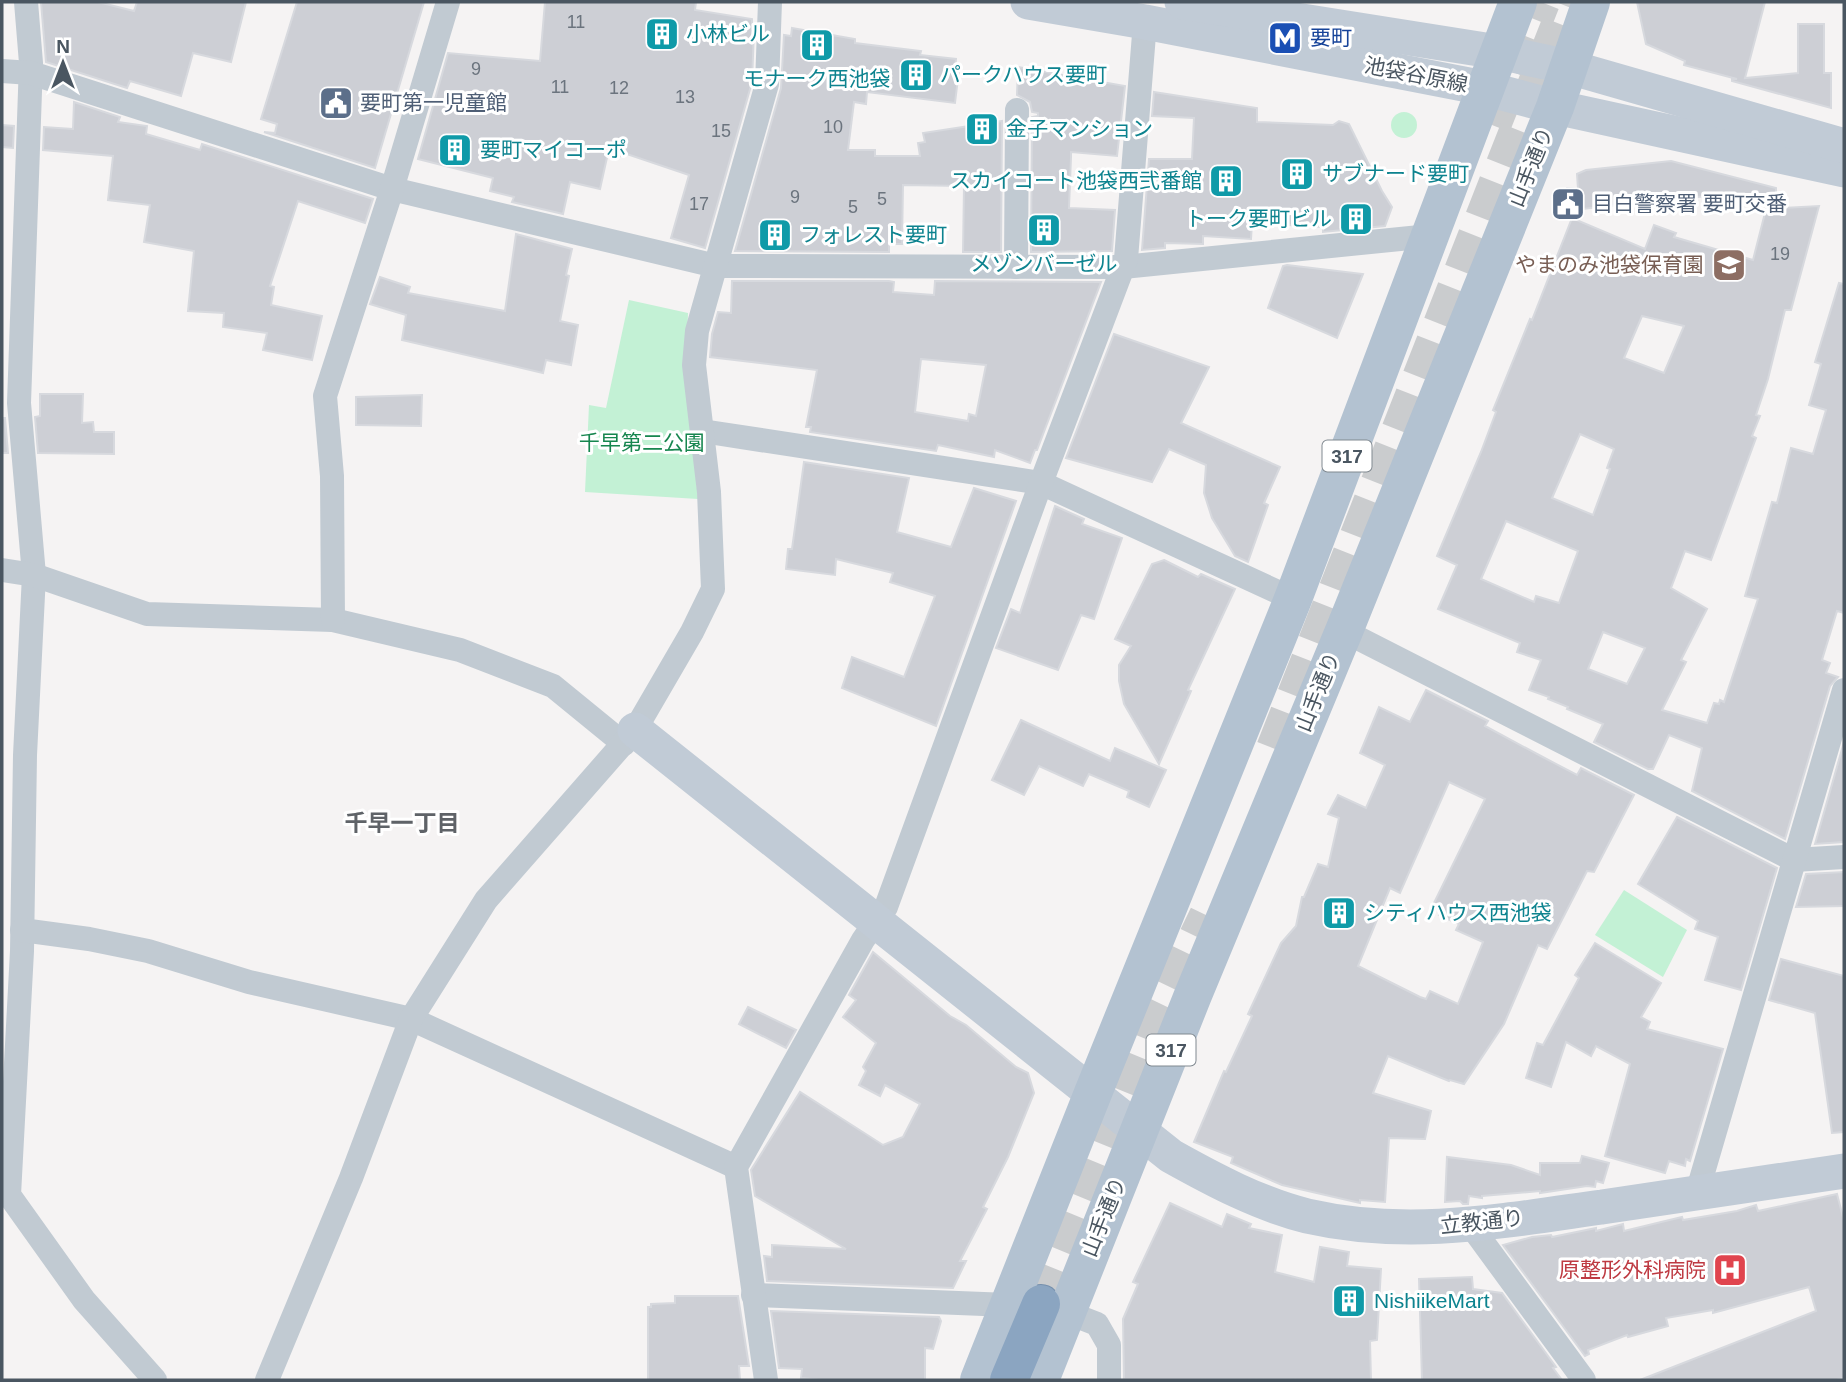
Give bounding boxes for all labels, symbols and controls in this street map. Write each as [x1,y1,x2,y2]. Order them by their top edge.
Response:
house number: 11 [567,12,585,32]
building icon: 小林ビル [643,15,681,53]
metro station icon: 要町 [1266,19,1304,57]
place label: 小林ビル [686,22,770,45]
building icon: モナーク西池袋 [798,26,836,64]
place label: 要町 [1310,26,1352,49]
north arrow [28,28,98,98]
text: N [56,36,70,57]
street label: 池袋谷原線 [1362,53,1470,96]
building icon: パークハウス要町 [897,56,935,94]
house number: 9 [471,59,481,79]
place label: パークハウス要町 [940,63,1107,86]
place label: モナーク西池袋 [744,67,891,90]
house number: 11 [551,77,569,97]
house number: 12 [609,78,629,98]
public building icon: 要町第一児童館 [317,84,355,122]
house number: 13 [675,87,695,107]
place label: 要町第一児童館 [360,91,507,114]
building icon: 金子マンション [963,110,1001,148]
house number: 10 [823,117,843,137]
place label: 金子マンション [1006,117,1153,140]
house number: 15 [711,121,731,141]
street label: 山手通り [1504,124,1557,210]
building icon: 要町マイコーポ [436,131,474,169]
place label: 要町マイコーポ [480,138,627,161]
building icon: サブナード要町 [1278,155,1316,193]
building icon: スカイコート池袋西弐番館 [1207,162,1245,200]
place label: サブナード要町 [1322,162,1469,185]
place label: スカイコート池袋西弐番館 [950,169,1202,192]
public building icon: 目白警察署 要町交番 [1549,185,1587,223]
house number: 9 [790,187,800,207]
house number: 5 [877,189,887,209]
place label: 目白警察署 要町交番 [1592,192,1787,215]
house number: 17 [689,194,709,214]
house number: 5 [848,197,858,217]
building icon: トーク要町ビル [1337,200,1375,238]
place label: トーク要町ビル [1185,207,1332,230]
building icon: メゾンバーゼル [1025,211,1063,249]
building icon: フォレスト要町 [756,216,794,254]
place label: フォレスト要町 [800,223,947,246]
house number: 19 [1770,244,1790,264]
school or university icon: やまのみ池袋保育園 [1710,246,1748,284]
place label: メゾンバーゼル [971,252,1118,275]
place label: やまのみ池袋保育園 [1515,253,1704,276]
park label: 千早第二公園 [579,431,705,454]
road number: 317 [1322,440,1372,471]
street label: 山手通り [1291,649,1344,735]
district label: 千早一丁目 [345,810,460,836]
building icon: シティハウス西池袋 [1320,894,1358,932]
place label: シティハウス西池袋 [1364,901,1552,924]
road number: 317 [1146,1034,1196,1066]
street label: 山手通り [1077,1174,1130,1260]
street label: 立教通り [1439,1206,1525,1237]
hospital icon: 原整形外科病院 [1711,1251,1749,1289]
place label: 原整形外科病院 [1559,1258,1706,1281]
building icon: NishiikeMart [1330,1282,1368,1320]
place label: NishiikeMart [1374,1289,1490,1312]

